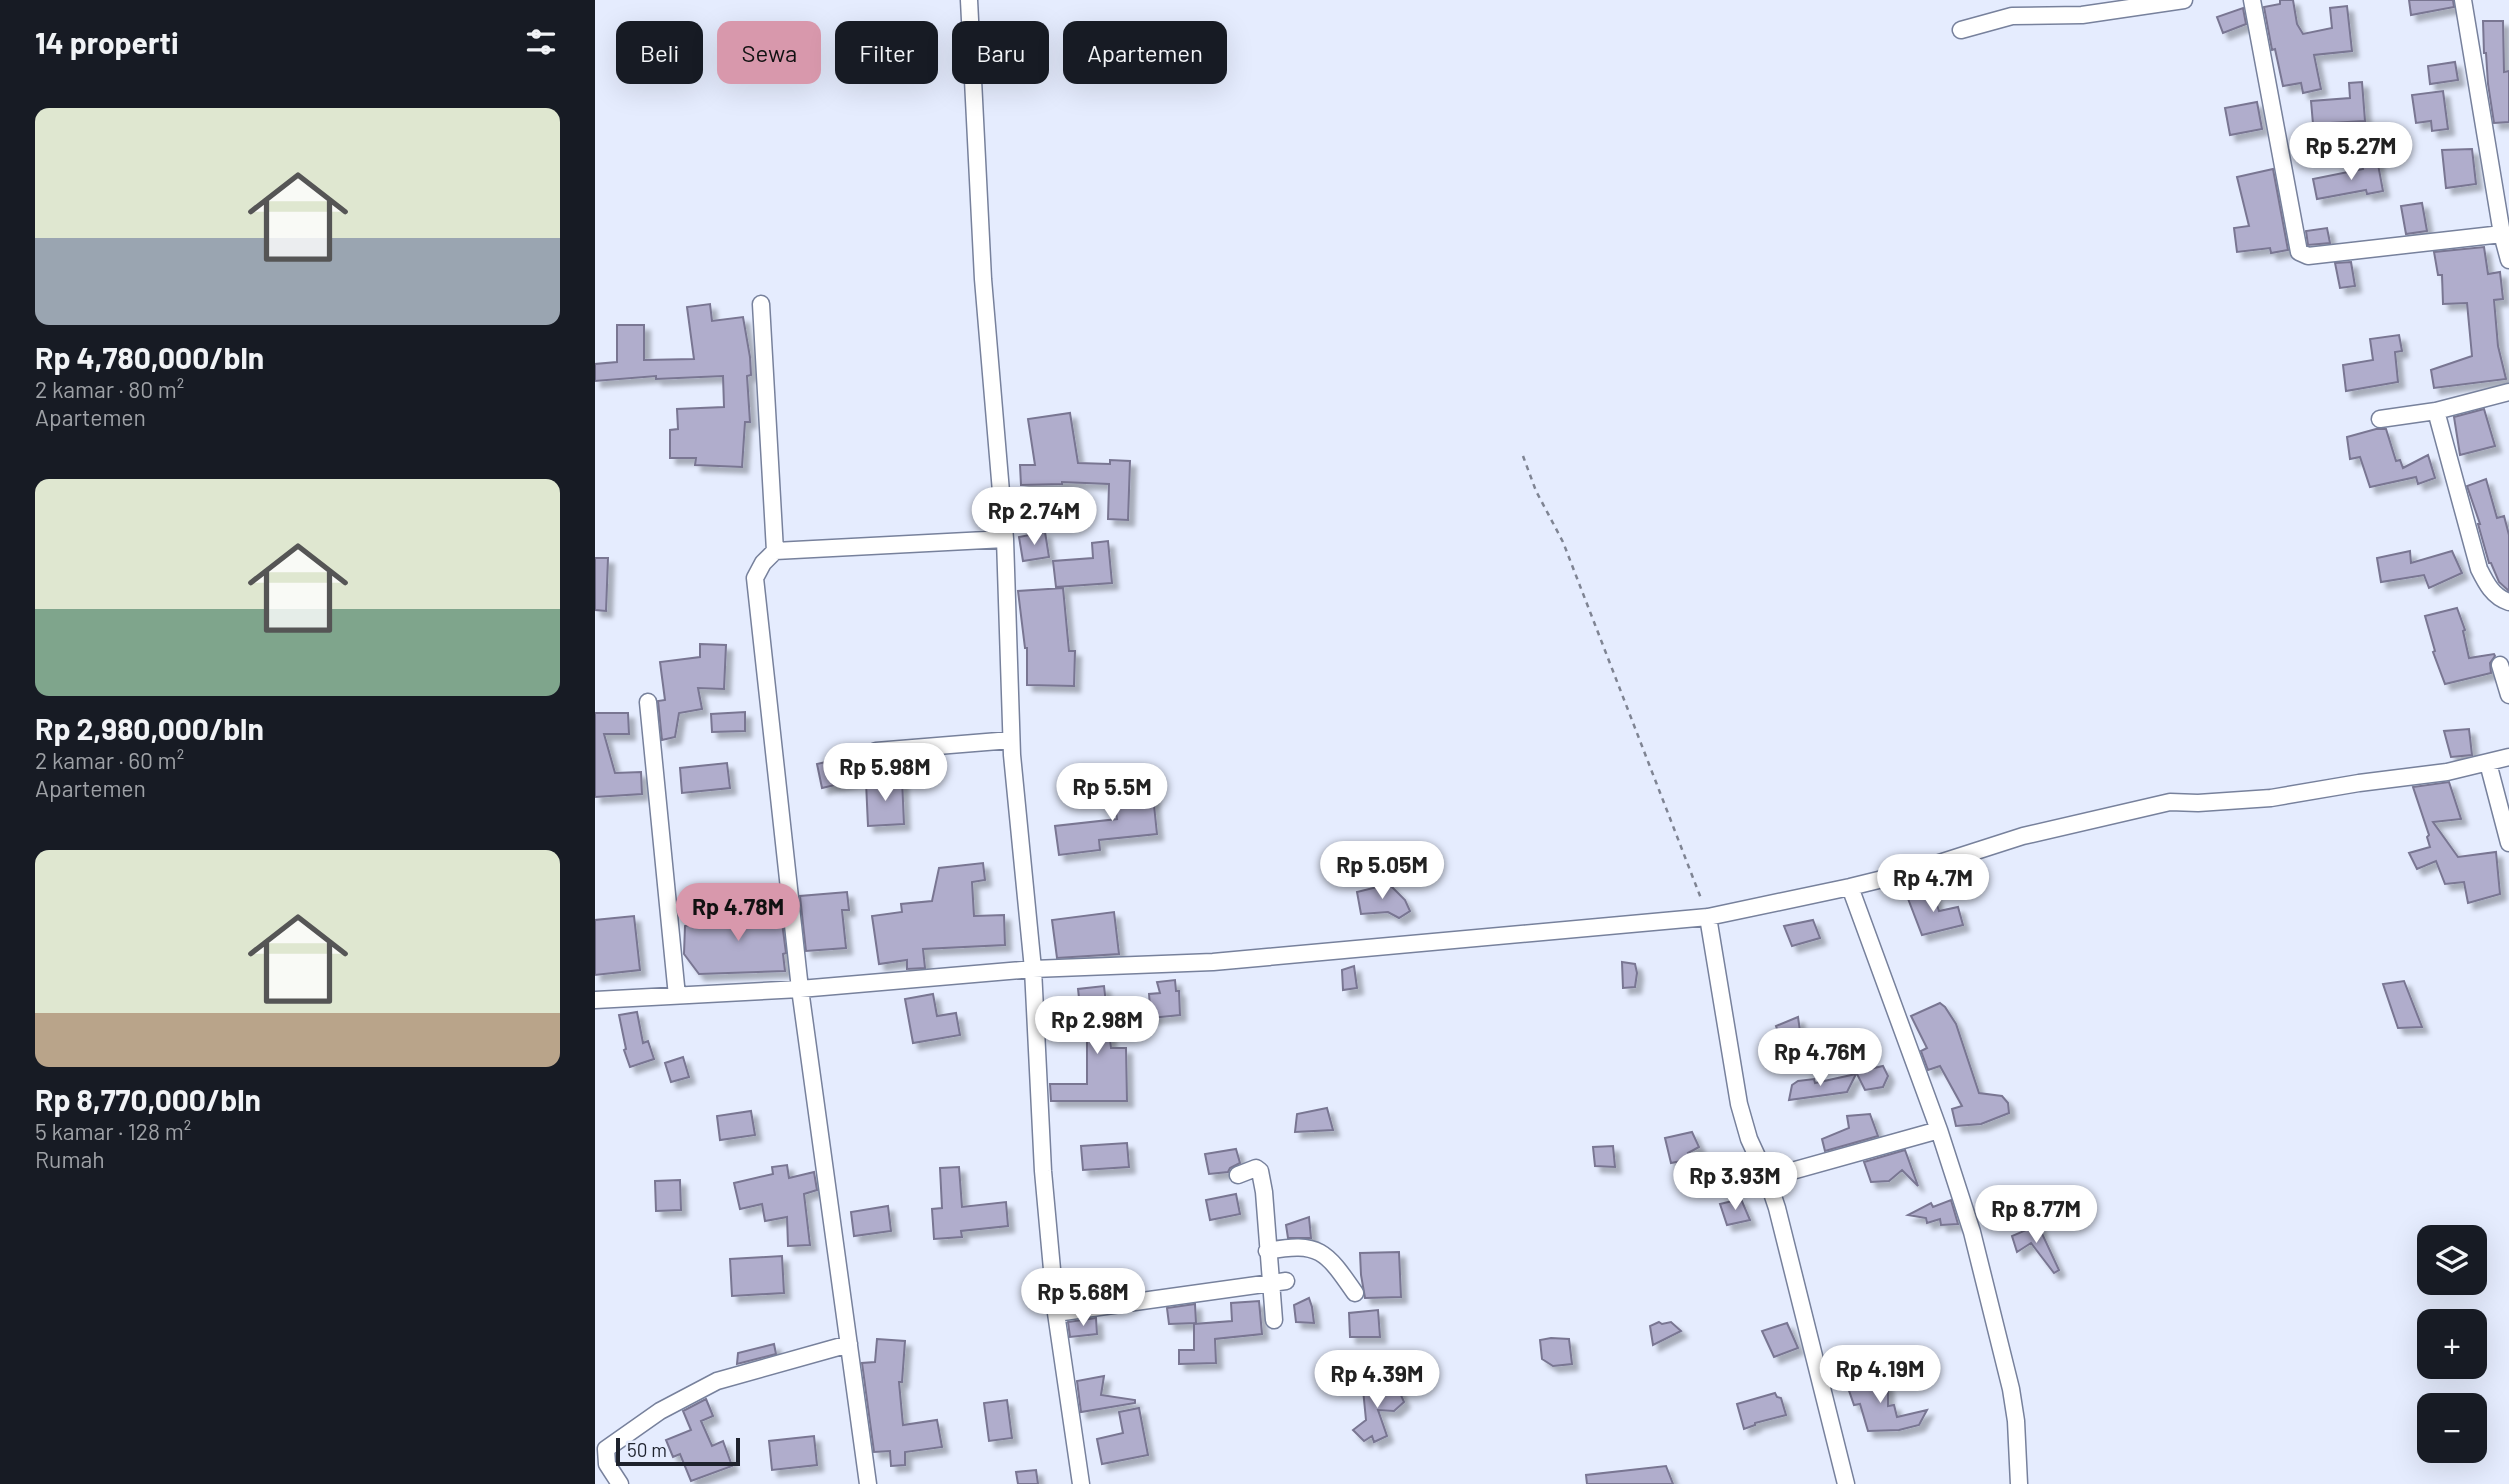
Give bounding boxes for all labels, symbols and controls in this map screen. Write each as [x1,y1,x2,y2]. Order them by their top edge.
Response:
chip: Beli [616,21,703,84]
chip: Sewa [717,21,821,84]
chip: Filter [835,21,938,84]
chip: Baru [952,21,1049,84]
chip: Apartemen [1063,21,1227,84]
icon: filters [522,23,560,61]
text: 14 properti [35,24,179,60]
pin: Rp 5.27M [2279,122,2423,182]
text: Rp 5.27M [2305,131,2397,159]
icon: home [235,154,361,280]
text: Rp 4,780,000/bln [35,339,264,375]
text: 2 kamar · 80 m² [35,375,184,403]
text: Apartemen [35,403,146,431]
pin: Rp 2.74M [962,488,1106,547]
text: Rp 2.74M [988,496,1080,524]
icon: home [235,525,361,651]
text: Rp 2,980,000/bln [35,710,264,746]
pin: Rp 5.98M [813,744,957,803]
text: 2 kamar · 60 m² [35,746,184,774]
text: Rp 5.98M [839,752,931,780]
pin: Rp 5.5M [1047,764,1177,823]
text: Rp 5.5M [1072,772,1152,800]
text: Apartemen [35,774,146,802]
pin: Rp 5.05M [1310,842,1454,901]
text: Rp 5.05M [1336,850,1428,878]
pin: Rp 4.7M [1868,855,1998,914]
text: Rp 4.7M [1893,863,1973,891]
pin: Rp 4.78M [666,884,810,943]
text: Rp 4.78M [692,892,784,920]
icon: home [235,896,361,1022]
pin: Rp 2.98M [1025,996,1169,1056]
text: Rp 2.98M [1051,1005,1143,1033]
pin: Rp 4.76M [1748,1028,1892,1088]
text: Rp 4.76M [1774,1037,1866,1065]
text: Rp 8,770,000/bln [35,1081,261,1117]
text: 5 kamar · 128 m² [35,1117,191,1145]
text: Rumah [35,1145,105,1173]
pin: Rp 3.93M [1663,1152,1807,1212]
text: Rp 3.93M [1689,1161,1781,1189]
pin: Rp 8.77M [1964,1186,2108,1245]
text: Rp 8.77M [1991,1194,2081,1222]
map controls [2417,1225,2487,1463]
button: layers [2417,1225,2487,1295]
pin: Rp 5.68M [1011,1268,1155,1328]
text: Rp 5.68M [1037,1277,1129,1305]
button: + [2417,1309,2487,1379]
pin: Rp 4.19M [1808,1346,1952,1405]
pin: Rp 4.39M [1305,1350,1449,1410]
text: Rp 4.19M [1836,1354,1924,1382]
text: Rp 4.39M [1331,1359,1424,1387]
button: − [2417,1393,2487,1463]
scale bar [616,1435,740,1467]
text: 50 m [627,1438,667,1461]

